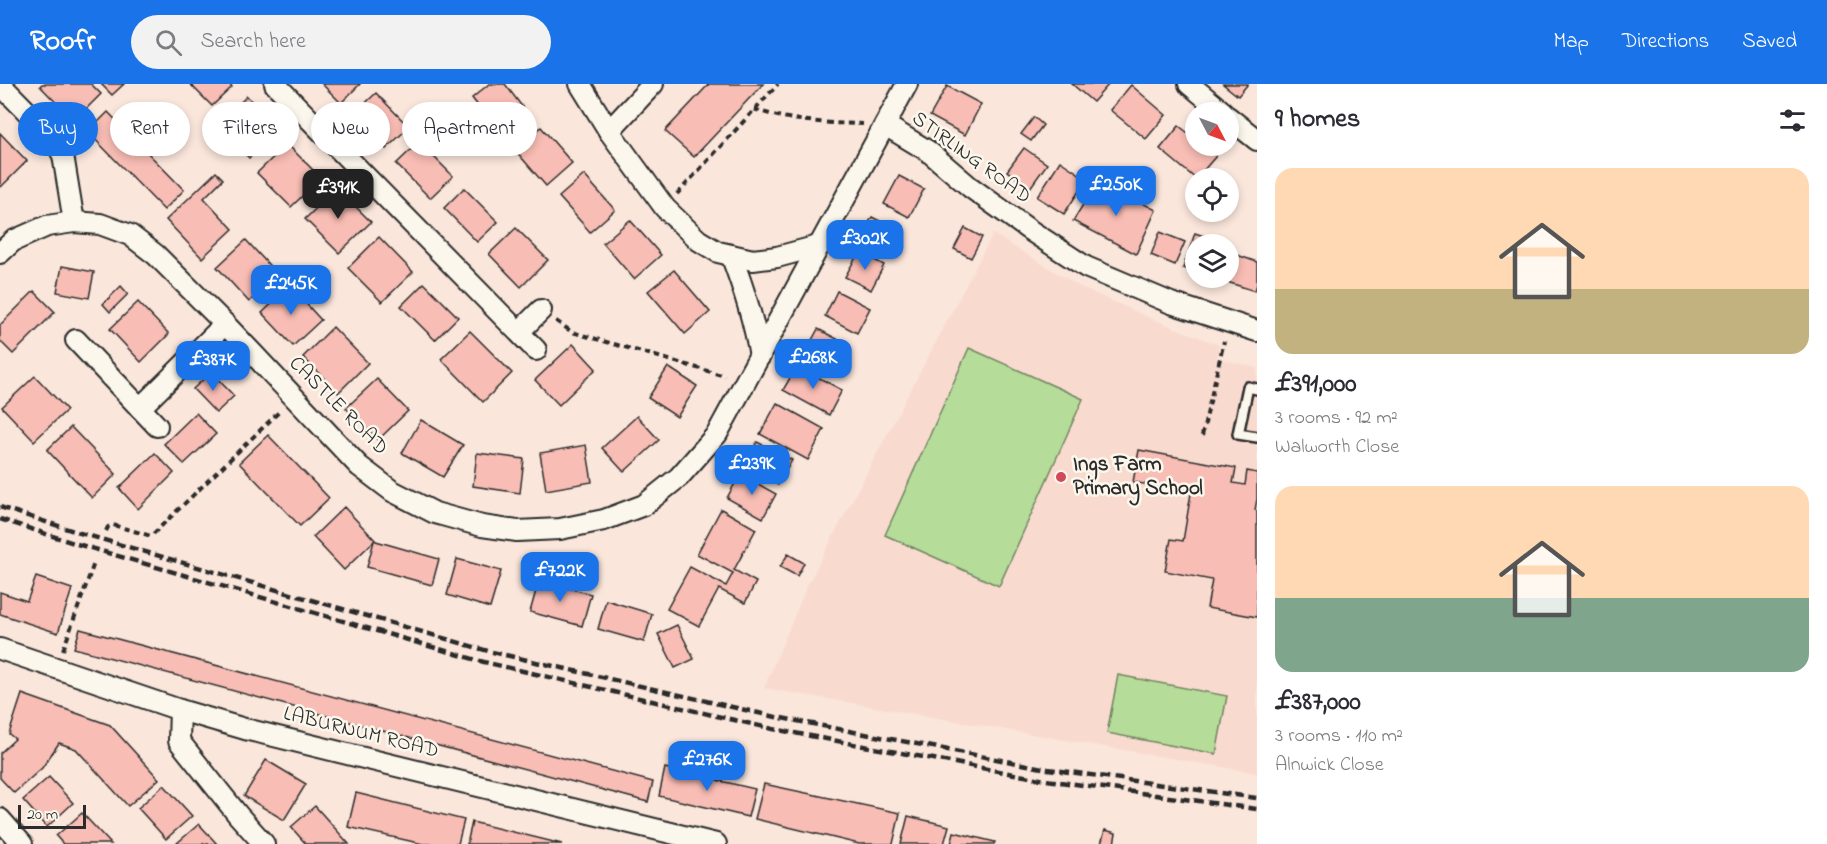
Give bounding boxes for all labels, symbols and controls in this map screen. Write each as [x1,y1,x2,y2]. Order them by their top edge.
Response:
search box [131,15,551,69]
text: Roofr [30,22,95,63]
icon: search [152,26,185,59]
text: Search here [200,26,306,58]
text: Map [1553,27,1589,57]
text: Directions [1622,27,1709,57]
text: Saved [1742,27,1797,57]
text: 9 homes [1275,101,1360,139]
chip: Buy [18,102,98,156]
chip: Rent [110,102,190,156]
chip: Filters [202,102,299,156]
chip: New [311,102,390,156]
chip: Apartment [402,102,537,156]
north arrow [1185,102,1239,156]
map controls [1185,102,1239,288]
street label: STIRLING ROAD [905,104,1037,212]
icon: filters [1776,104,1809,137]
pin: £250K [1074,166,1158,217]
button: locate [1185,168,1239,222]
pin: £391K [296,169,380,220]
text: £250K [1090,171,1142,200]
text: £391K [317,174,359,203]
icon: home [1488,207,1596,315]
pin: £302K [823,220,907,271]
text: £302K [840,225,890,254]
button: layers [1185,234,1239,288]
pin: £245K [249,265,333,316]
text: £245K [265,270,317,299]
pin: £268K [771,339,855,390]
pin: £387K [171,341,255,392]
text: £268K [789,344,837,373]
text: £387K [190,346,236,375]
street label: CASTLE ROAD [282,350,394,462]
text: £391,000 [1275,366,1356,404]
text: 3 rooms · 92 m² [1275,404,1398,433]
text: Walworth Close [1275,433,1399,462]
pin: £239K [710,445,794,496]
text: £239K [729,450,775,479]
place label: Ings Farm Primary School [1073,450,1203,506]
marker: Ings Farm Primary School [1054,470,1068,484]
icon: home [1488,525,1596,633]
pin: £722K [518,552,602,603]
text: £722K [535,557,585,586]
text: £387,000 [1275,684,1361,722]
street label: LABURNUM ROAD [280,699,442,767]
text: 3 rooms · 110 m² [1275,722,1403,751]
pin: £276K [665,741,749,792]
text: £276K [682,746,732,775]
text: Alnwick Close [1275,751,1384,780]
scale bar [18,802,86,830]
text: 20 m [27,803,58,827]

